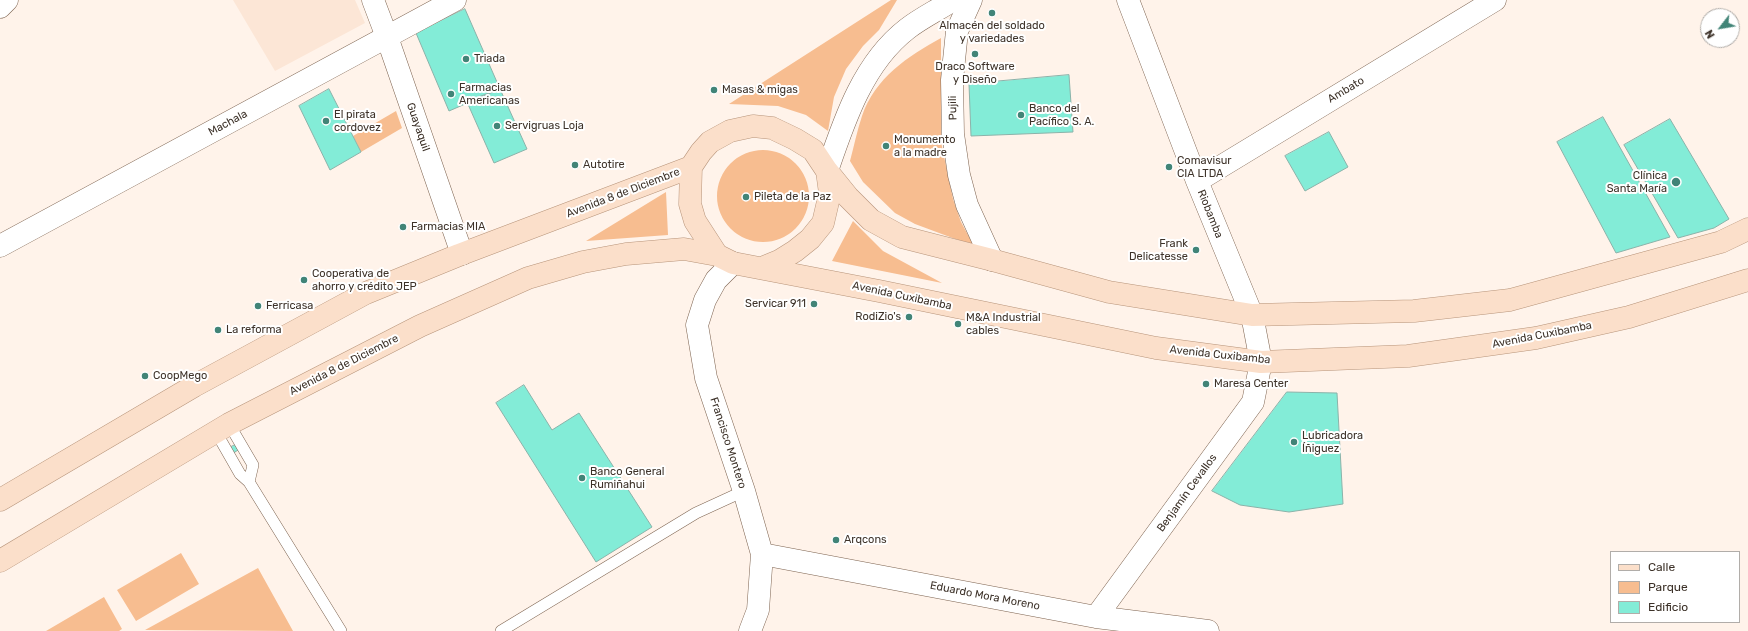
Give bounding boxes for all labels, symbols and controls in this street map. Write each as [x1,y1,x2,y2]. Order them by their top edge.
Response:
marker: Almacén del soldado y variedades [987,8,997,18]
north arrow [1700,8,1740,48]
place label: Almacén del soldado y variedades [939,19,1045,45]
text: N [1703,27,1718,41]
marker: Draco Software y Diseño [970,49,980,59]
place label: Triada [474,52,505,66]
marker: Triada [461,54,471,64]
place label: Draco Software y Diseño [935,60,1015,86]
street label: Ambato [1325,74,1367,106]
place label: Farmacias Americanas [459,81,520,107]
place label: Masas & migas [722,83,798,97]
marker: Masas & migas [709,85,719,95]
marker: Farmacias Americanas [446,89,456,99]
street label: Pujili [946,96,960,120]
street label: Guayaquil [404,101,432,153]
place label: Banco del Pacífico S. A. [1029,102,1094,128]
street label: Machala [206,107,250,139]
place label: El pirata cordovez [334,108,381,134]
marker: Banco del Pacífico S. A. [1016,110,1026,120]
marker: El pirata cordovez [321,116,331,126]
place label: Servigruas Loja [505,119,584,133]
marker: Servigruas Loja [492,121,502,131]
place label: Monumento a la madre [894,133,955,159]
marker: Monumento a la madre [881,141,891,151]
place label: Comavisur CIA LTDA [1177,154,1232,180]
place label: Autotire [583,158,625,172]
marker: Autotire [570,160,580,170]
marker: Comavisur CIA LTDA [1164,162,1174,172]
street label: Avenida 8 de Diciembre [564,165,682,221]
place label: Clínica Santa María [1607,169,1667,195]
marker: Clínica Santa María [1670,176,1682,188]
street label: Riobamba [1194,188,1226,240]
place label: Pileta de la Paz [754,190,831,204]
marker: Pileta de la Paz [741,192,751,202]
place label: Farmacias MIA [411,220,485,234]
marker: Farmacias MIA [398,222,408,232]
place label: Frank Delicatesse [1129,237,1188,263]
marker: Frank Delicatesse [1191,245,1201,255]
place label: Cooperativa de ahorro y crédito JEP [312,267,417,293]
marker: Cooperativa de ahorro y crédito JEP [299,275,309,285]
street label: Avenida Cuxibamba [851,279,953,313]
place label: Servicar 911 [745,297,806,311]
place label: Ferricasa [266,299,313,313]
marker: Servicar 911 [809,299,819,309]
marker: Ferricasa [253,301,263,311]
place label: RodiZio's [855,310,901,324]
place label: M&A Industrial cables [966,311,1041,337]
marker: RodiZio's [904,312,914,322]
marker: M&A Industrial cables [953,319,963,329]
street label: Avenida Cuxibamba [1491,319,1593,351]
place label: La reforma [226,323,282,337]
marker: La reforma [213,325,223,335]
street label: Avenida 8 de Diciembre [287,332,401,398]
street label: Avenida Cuxibamba [1169,343,1271,367]
place label: CoopMego [153,369,207,383]
marker: CoopMego [140,371,150,381]
place label: Maresa Center [1214,377,1288,391]
marker: Maresa Center [1201,379,1211,389]
street label: Francisco Montero [707,396,749,490]
place label: Lubricadora Íñiguez [1302,429,1363,455]
marker: Lubricadora Íñiguez [1289,437,1299,447]
street label: Benjamín Cevallos [1154,451,1220,535]
place label: Banco General Rumiñahui [590,465,664,491]
marker: Banco General Rumiñahui [577,473,587,483]
place label: Arqcons [844,533,887,547]
marker: Arqcons [831,535,841,545]
legend [1610,551,1740,623]
text: Calle [1648,560,1675,574]
street label: Eduardo Mora Moreno [929,579,1041,613]
text: Parque [1648,580,1688,594]
text: Edificio [1648,600,1688,614]

